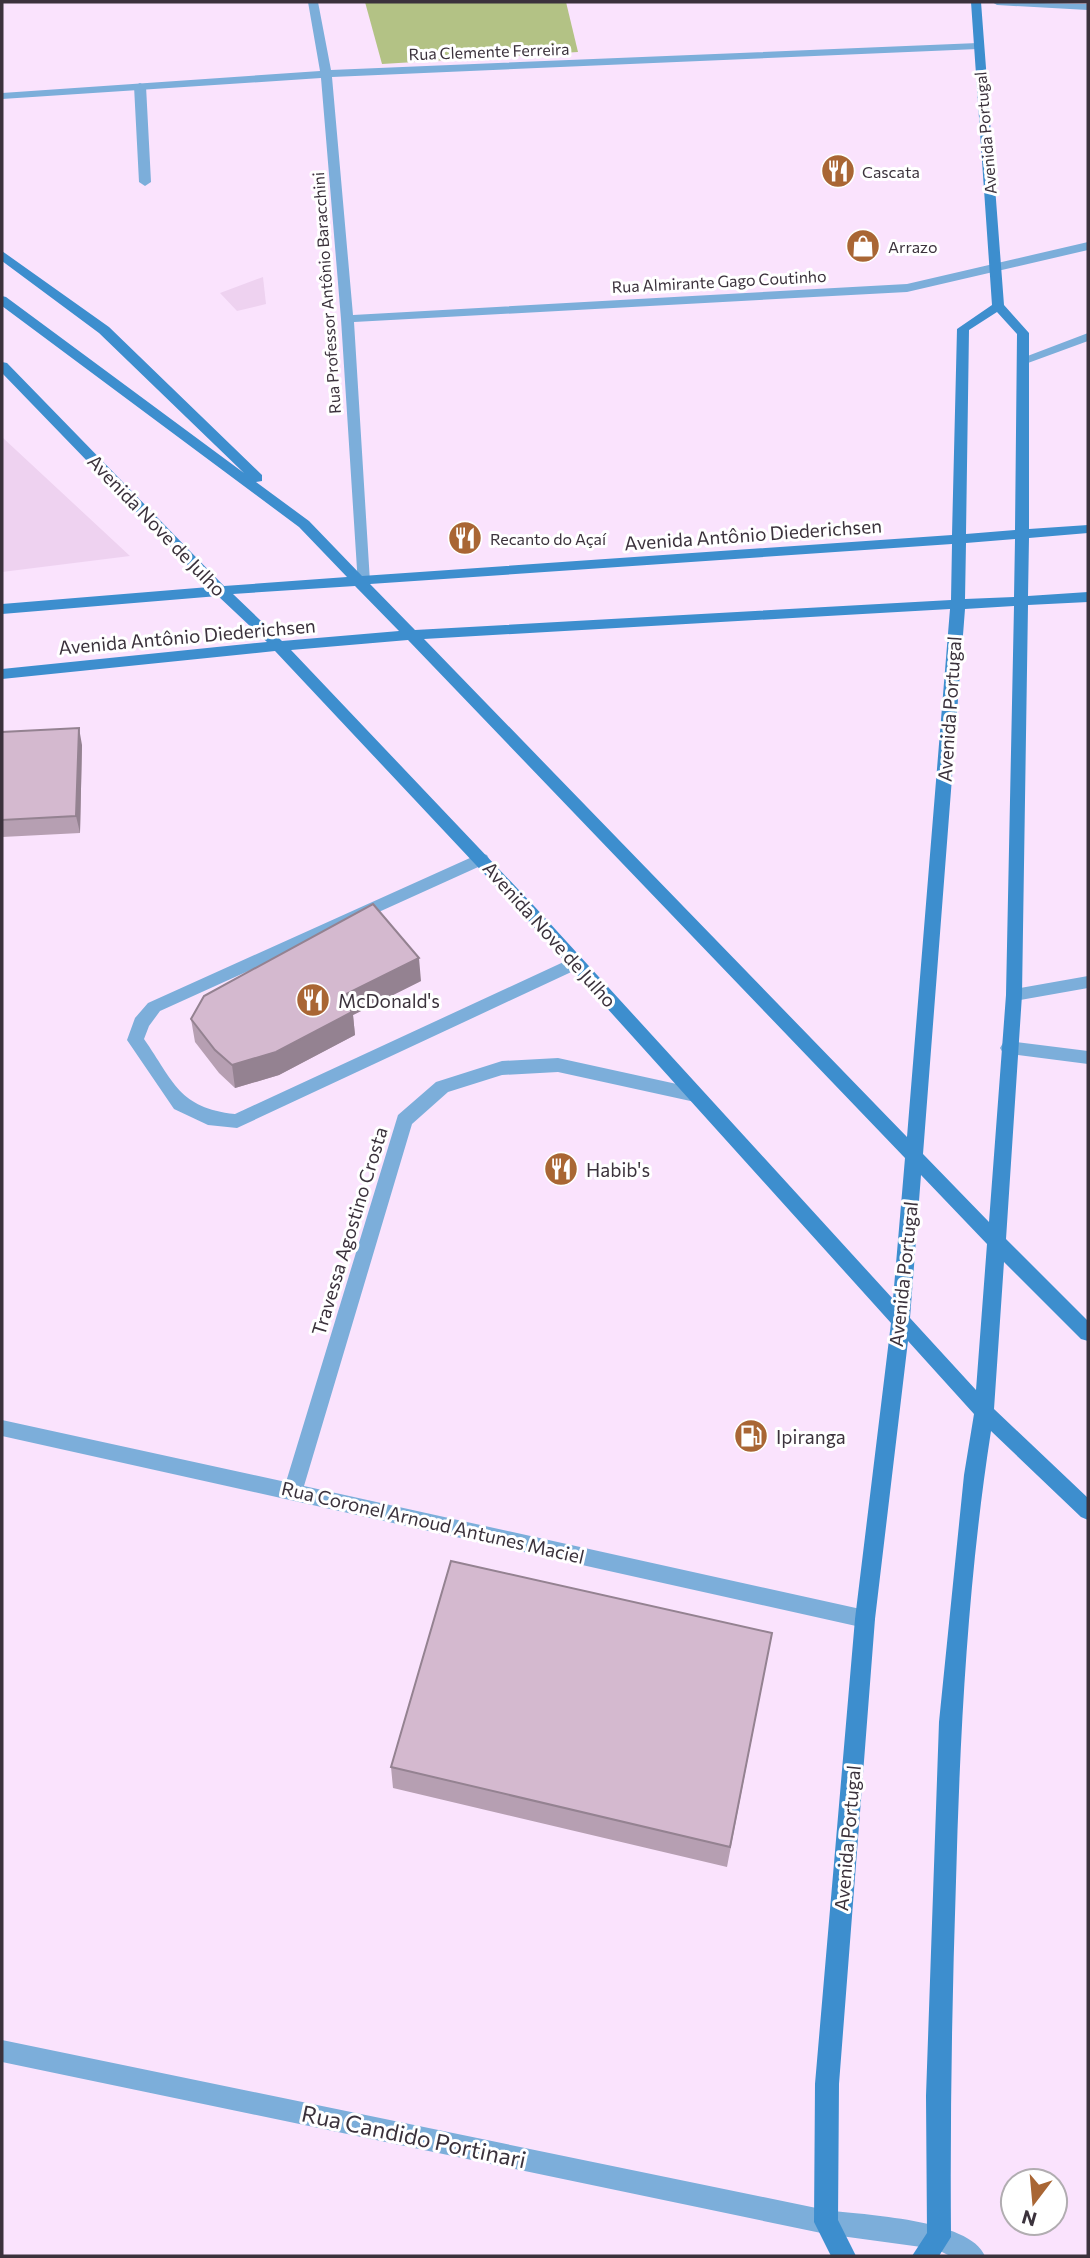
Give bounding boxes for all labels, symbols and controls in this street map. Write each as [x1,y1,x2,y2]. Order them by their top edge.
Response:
street label: Rua Clemente Ferreira [408,39,570,63]
street label: Avenida Portugal [970,71,1000,195]
restaurant icon: Cascata [819,152,857,190]
place label: Cascata [862,162,920,181]
street label: Rua Professor Antônio Baracchini [308,171,344,415]
shop icon: Arrazo [844,227,882,265]
place label: Arrazo [888,237,938,256]
street label: Rua Almirante Gago Coutinho [611,266,827,296]
street label: Avenida Nove de Julho [83,449,231,601]
street label: Avenida Antônio Diederichsen [623,514,883,554]
restaurant icon: Recanto do Açaí [446,519,484,557]
place label: Recanto do Açaí [490,529,607,548]
street label: Avenida Antônio Diederichsen [57,613,317,659]
street label: Avenida Portugal [932,635,966,783]
street label: Avenida Nove de Julho [478,856,622,1012]
restaurant icon: McDonald's [294,981,332,1019]
place label: McDonald's [338,989,440,1012]
street label: Travessa Agostino Crosta [306,1124,392,1338]
restaurant icon: Habib's [542,1150,580,1188]
place label: Habib's [586,1158,650,1181]
street label: Avenida Portugal [884,1200,922,1348]
fuel station icon: Ipiranga [732,1417,770,1455]
place label: Ipiranga [776,1425,846,1448]
street label: Rua Coronel Arnoud Antunes Maciel [279,1476,587,1568]
street label: Avenida Portugal [829,1764,865,1912]
street label: Rua Candido Portinari [299,2099,529,2173]
north arrow [999,2167,1069,2237]
text: N [1019,2206,1039,2232]

